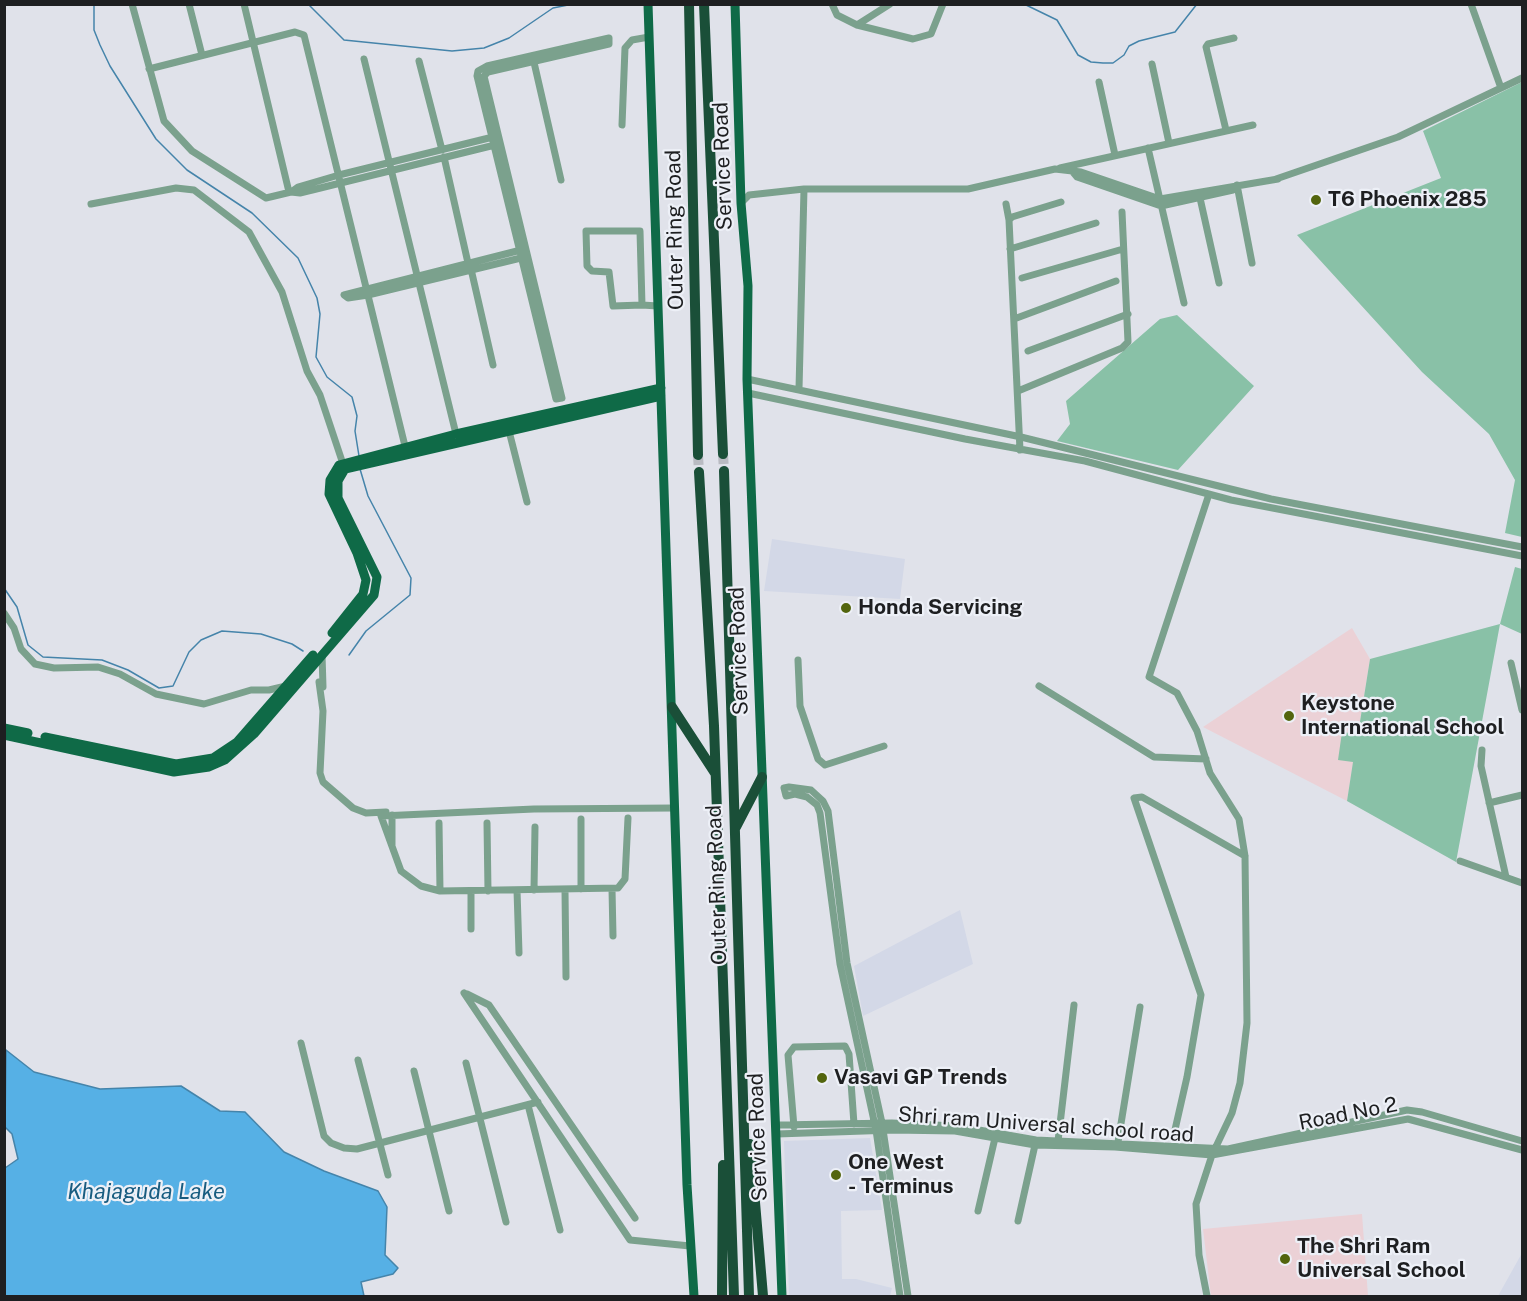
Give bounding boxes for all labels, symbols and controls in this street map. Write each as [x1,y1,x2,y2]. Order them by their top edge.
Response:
street label: Service Road [708,101,738,231]
street label: Outer Ring Road [661,150,689,310]
place label: T6 Phoenix 285 [1328,187,1487,213]
marker: T6 Phoenix 285 [1309,193,1323,207]
street label: Service Road [724,586,754,716]
place label: Honda Servicing [858,595,1023,621]
marker: Honda Servicing [839,601,853,615]
place label: Keystone International School [1301,691,1504,741]
marker: Keystone International School [1282,709,1296,723]
street label: Outer Ring Road [702,805,732,965]
place label: Vasavi GP Trends [834,1065,1007,1091]
marker: Vasavi GP Trends [815,1071,829,1085]
street label: Service Road [743,1072,773,1202]
street label: Road No 2 [1297,1092,1399,1136]
street label: Shri ram Universal school road [897,1102,1195,1148]
place label: One West - Terminus [848,1150,954,1200]
marker: One West - Terminus [829,1168,843,1182]
water label: Khajaguda Lake [67,1179,225,1205]
place label: The Shri Ram Universal School [1297,1234,1466,1284]
marker: The Shri Ram Universal School [1278,1252,1292,1266]

